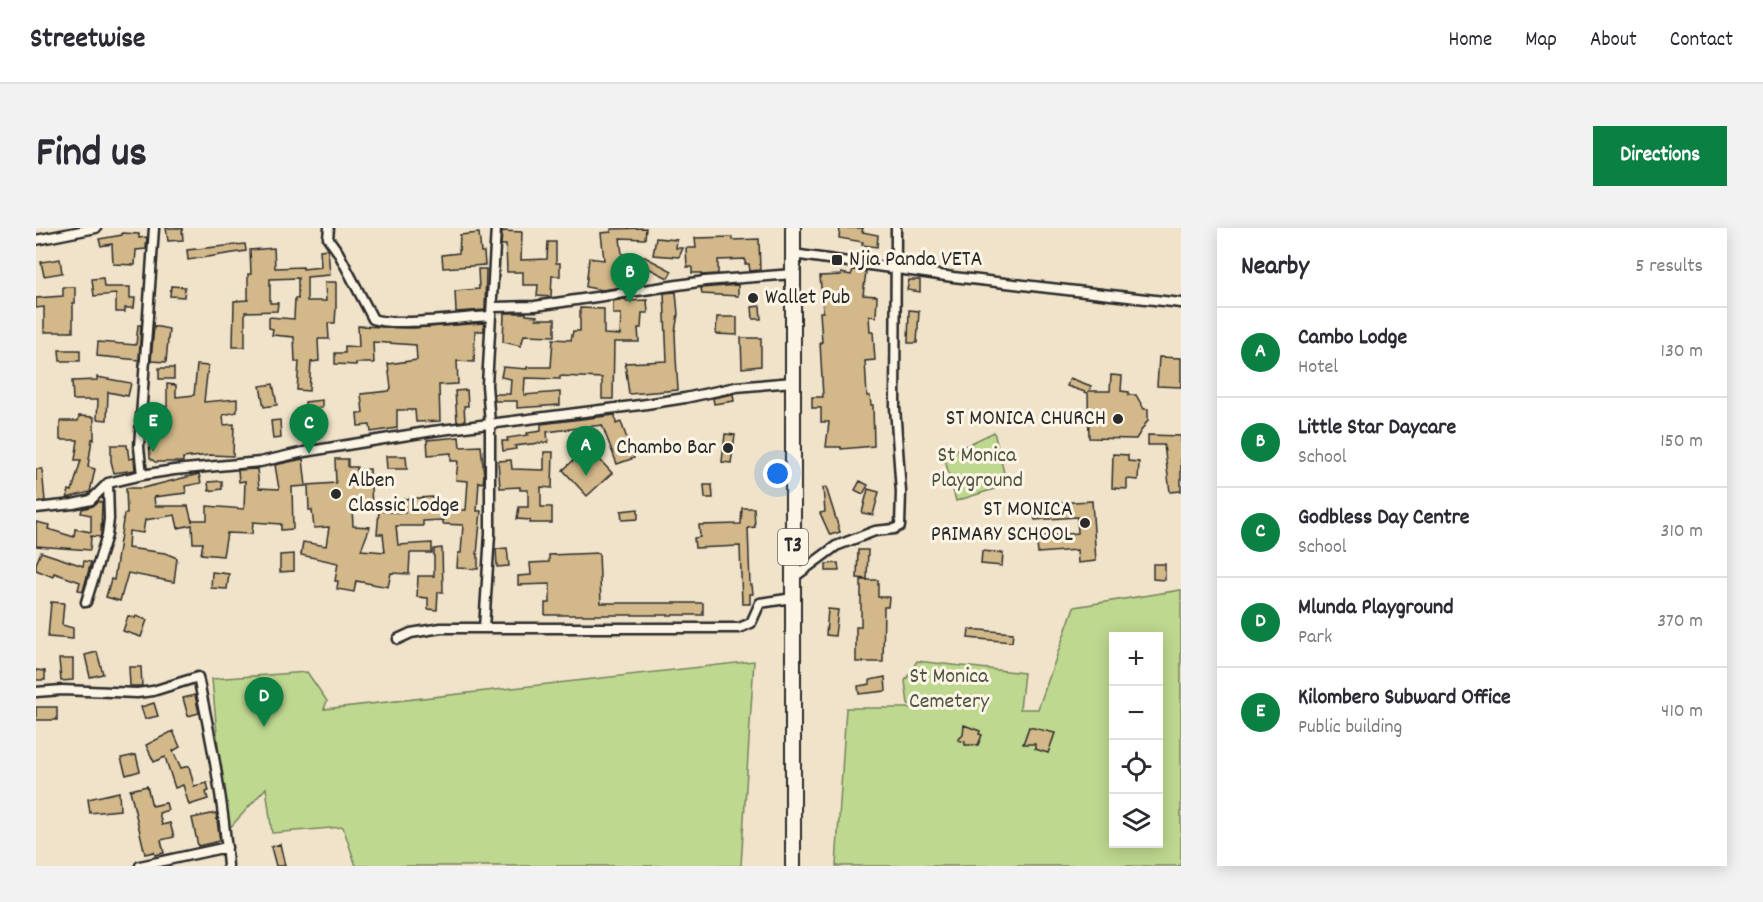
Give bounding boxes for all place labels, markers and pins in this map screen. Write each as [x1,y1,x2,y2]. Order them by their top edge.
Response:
place label: Njia Panda VETA [849,245,983,276]
marker: Njia Panda VETA [830,253,844,267]
pin: B [610,254,650,303]
place label: Wallet Pub [765,283,850,314]
marker: Wallet Pub [746,291,760,305]
pin: E [134,402,172,452]
pin: C [290,404,328,454]
place label: ST MONICA CHURCH [946,404,1106,435]
marker: ST MONICA CHURCH [1111,412,1125,426]
pin: A [566,426,606,476]
place label: Chambo Bar [616,433,717,464]
marker: Chambo Bar [721,441,735,455]
place label: Alben Classic Lodge [348,466,459,522]
marker: Alben Classic Lodge [329,487,343,501]
place label: ST MONICA PRIMARY SCHOOL [931,495,1073,551]
marker: ST MONICA PRIMARY SCHOOL [1078,516,1092,530]
pin: D [244,678,284,727]

